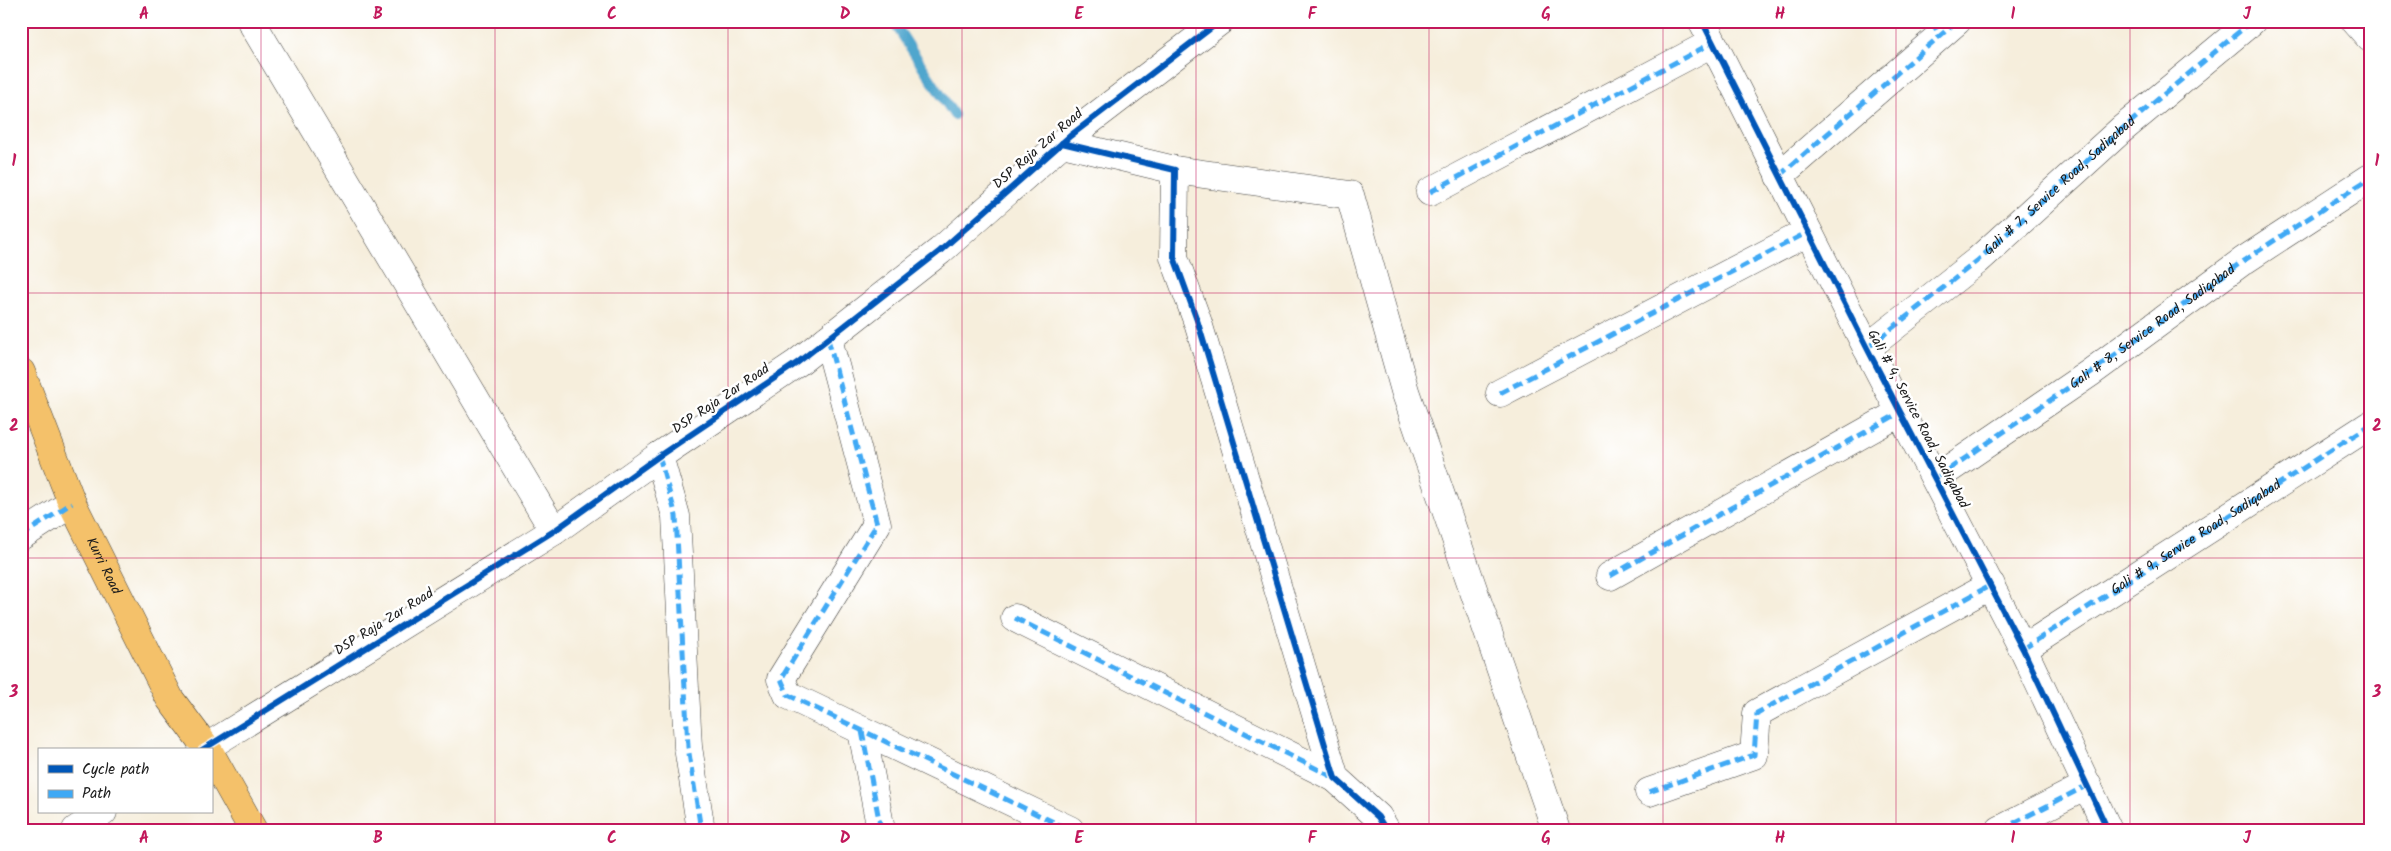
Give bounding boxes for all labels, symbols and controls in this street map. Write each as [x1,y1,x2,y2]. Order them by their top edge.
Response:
text: A [139,2,149,27]
text: B [373,2,383,27]
text: C [607,2,617,27]
text: D [840,2,851,27]
text: E [1075,2,1085,27]
text: F [1308,2,1318,27]
text: G [1541,2,1551,27]
text: H [1775,2,1785,27]
text: I [2011,2,2016,27]
text: J [2243,2,2252,27]
street label: DSP Raja Zar Road [988,103,1089,195]
street label: Gali # 7, Service Road, Sadiqabad [1979,110,2142,261]
text: 1 [12,149,17,174]
text: 1 [2375,149,2380,174]
street label: Gali # 8, Service Road, Sadiqabad [2065,258,2241,395]
street label: Gali # 4, Service Road, Sadiqabad [1861,326,1975,513]
street label: DSP Raja Zar Road [668,358,775,440]
text: 2 [9,414,19,439]
text: 2 [2372,414,2382,439]
street label: Gali # 9, Service Road, Sadiqabad [2106,473,2287,601]
street label: Kurri Road [80,534,128,599]
street label: DSP Raja Zar Road [330,582,439,661]
text: 3 [9,680,19,705]
text: 3 [2372,680,2382,705]
legend [38,748,212,814]
text: Cycle path [82,758,149,782]
text: Path [82,782,111,806]
text: A [139,826,149,851]
text: B [373,826,383,851]
text: C [607,826,617,851]
text: D [840,826,851,851]
text: E [1075,826,1085,851]
text: F [1308,826,1318,851]
text: G [1541,826,1551,851]
text: H [1775,826,1785,851]
text: I [2011,826,2016,851]
text: J [2243,826,2252,851]

